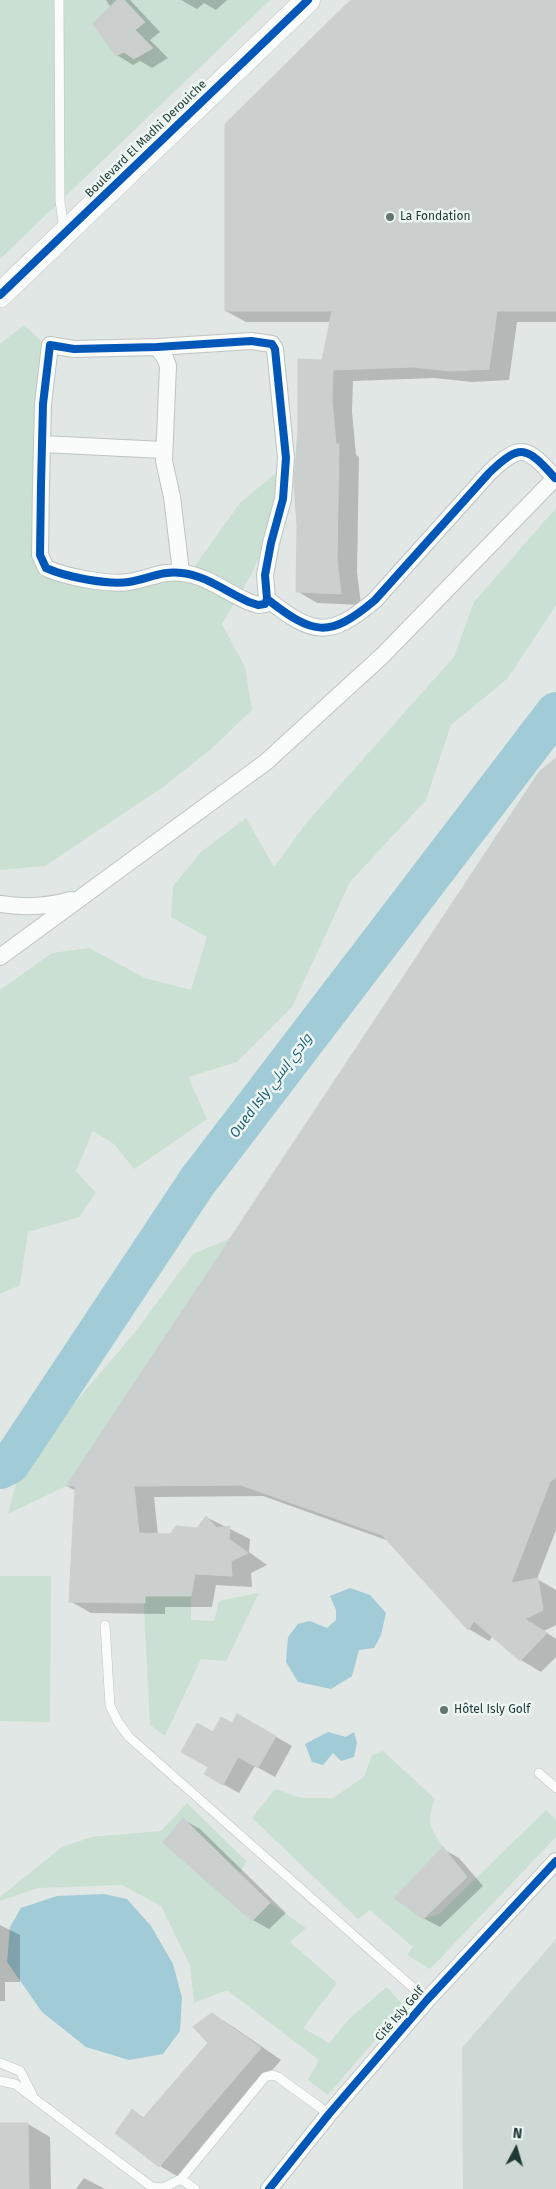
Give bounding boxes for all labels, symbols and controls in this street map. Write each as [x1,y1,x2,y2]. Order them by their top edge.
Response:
street label: Boulevard El Madhi Derouiche [82,77,210,201]
place label: La Fondation [400,210,471,224]
marker: La Fondation [384,211,396,223]
water label: Oued Isly وادي إسلي [226,1031,316,1141]
place label: Hôtel Isly Golf [454,1703,530,1717]
marker: Hôtel Isly Golf [438,1704,450,1716]
street label: Cité Isly Golf [372,1984,428,2044]
north arrow [491,2124,541,2174]
text: N [512,2125,523,2143]

